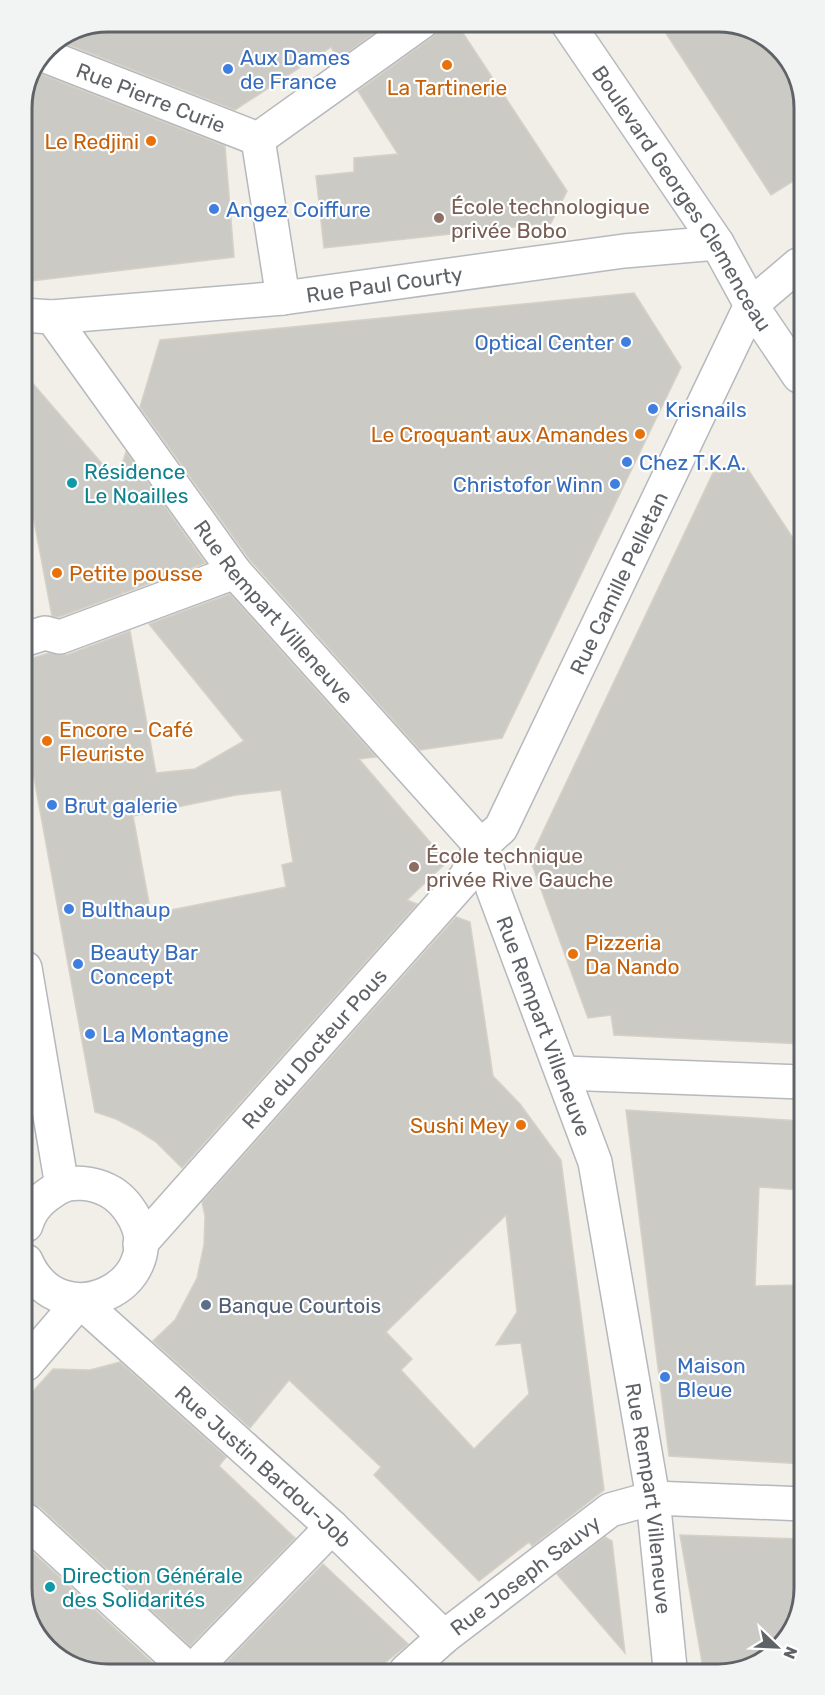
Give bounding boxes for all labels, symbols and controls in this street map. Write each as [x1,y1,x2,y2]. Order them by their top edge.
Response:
place label: Aux Dames de France [240,45,350,94]
street label: Rue Pierre Curie [73,57,229,138]
marker: La Tartinerie [440,58,454,72]
street label: Boulevard Georges Clemenceau [587,61,777,336]
marker: Aux Dames de France [221,62,235,76]
place label: La Tartinerie [387,75,507,100]
place label: Le Redjini [44,129,139,154]
marker: Le Redjini [144,134,158,148]
place label: École technologique privée Bobo [451,194,650,243]
place label: Angez Coiffure [226,197,371,222]
marker: Angez Coiffure [207,202,221,216]
marker: École technologique privée Bobo [432,211,446,225]
street label: Rue Paul Courty [304,261,464,307]
place label: Optical Center [474,330,614,355]
marker: Optical Center [619,335,633,349]
place label: Krisnails [665,397,747,422]
marker: Krisnails [646,402,660,416]
place label: Le Croquant aux Amandes [371,422,628,447]
marker: Le Croquant aux Amandes [633,427,647,441]
place label: Chez T.K.A. [639,450,746,475]
marker: Chez T.K.A. [620,455,634,469]
place label: Résidence Le Noailles [84,459,189,508]
place label: Christofor Winn [453,472,603,497]
marker: Résidence Le Noailles [65,476,79,490]
marker: Christofor Winn [608,477,622,491]
street label: Rue Camille Pelletan [564,487,672,678]
street label: Rue Rempart Villeneuve [189,515,359,708]
place label: Petite pousse [69,561,203,586]
marker: Petite pousse [50,566,64,580]
place label: Encore - Café Fleuriste [59,717,193,766]
marker: Encore - Café Fleuriste [40,734,54,748]
place label: Brut galerie [64,793,178,818]
marker: Brut galerie [45,798,59,812]
place label: École technique privée Rive Gauche [426,843,613,892]
marker: École technique privée Rive Gauche [407,860,421,874]
place label: Bulthaup [81,897,171,922]
marker: Bulthaup [62,902,76,916]
street label: Rue Rempart Villeneuve [492,912,597,1140]
place label: Pizzeria Da Nando [585,930,680,979]
place label: Beauty Bar Concept [90,940,198,989]
marker: Pizzeria Da Nando [566,947,580,961]
marker: Beauty Bar Concept [71,957,85,971]
street label: Rue du Docteur Pous [236,963,392,1133]
place label: La Montagne [102,1022,229,1047]
marker: La Montagne [83,1027,97,1041]
place label: Sushi Mey [410,1113,509,1138]
marker: Sushi Mey [514,1118,528,1132]
place label: Banque Courtois [218,1293,381,1318]
marker: Banque Courtois [199,1298,213,1312]
place label: Maison Bleue [677,1353,746,1402]
marker: Maison Bleue [658,1370,672,1384]
street label: Rue Justin Bardou-Job [170,1380,357,1552]
street label: Rue Rempart Villeneuve [621,1381,677,1615]
street label: Rue Joseph Sauvy [445,1509,605,1640]
place label: Direction Générale des Solidarités [62,1563,243,1612]
marker: Direction Générale des Solidarités [43,1580,57,1594]
north arrow [747,1617,807,1677]
text: N [779,1644,801,1662]

